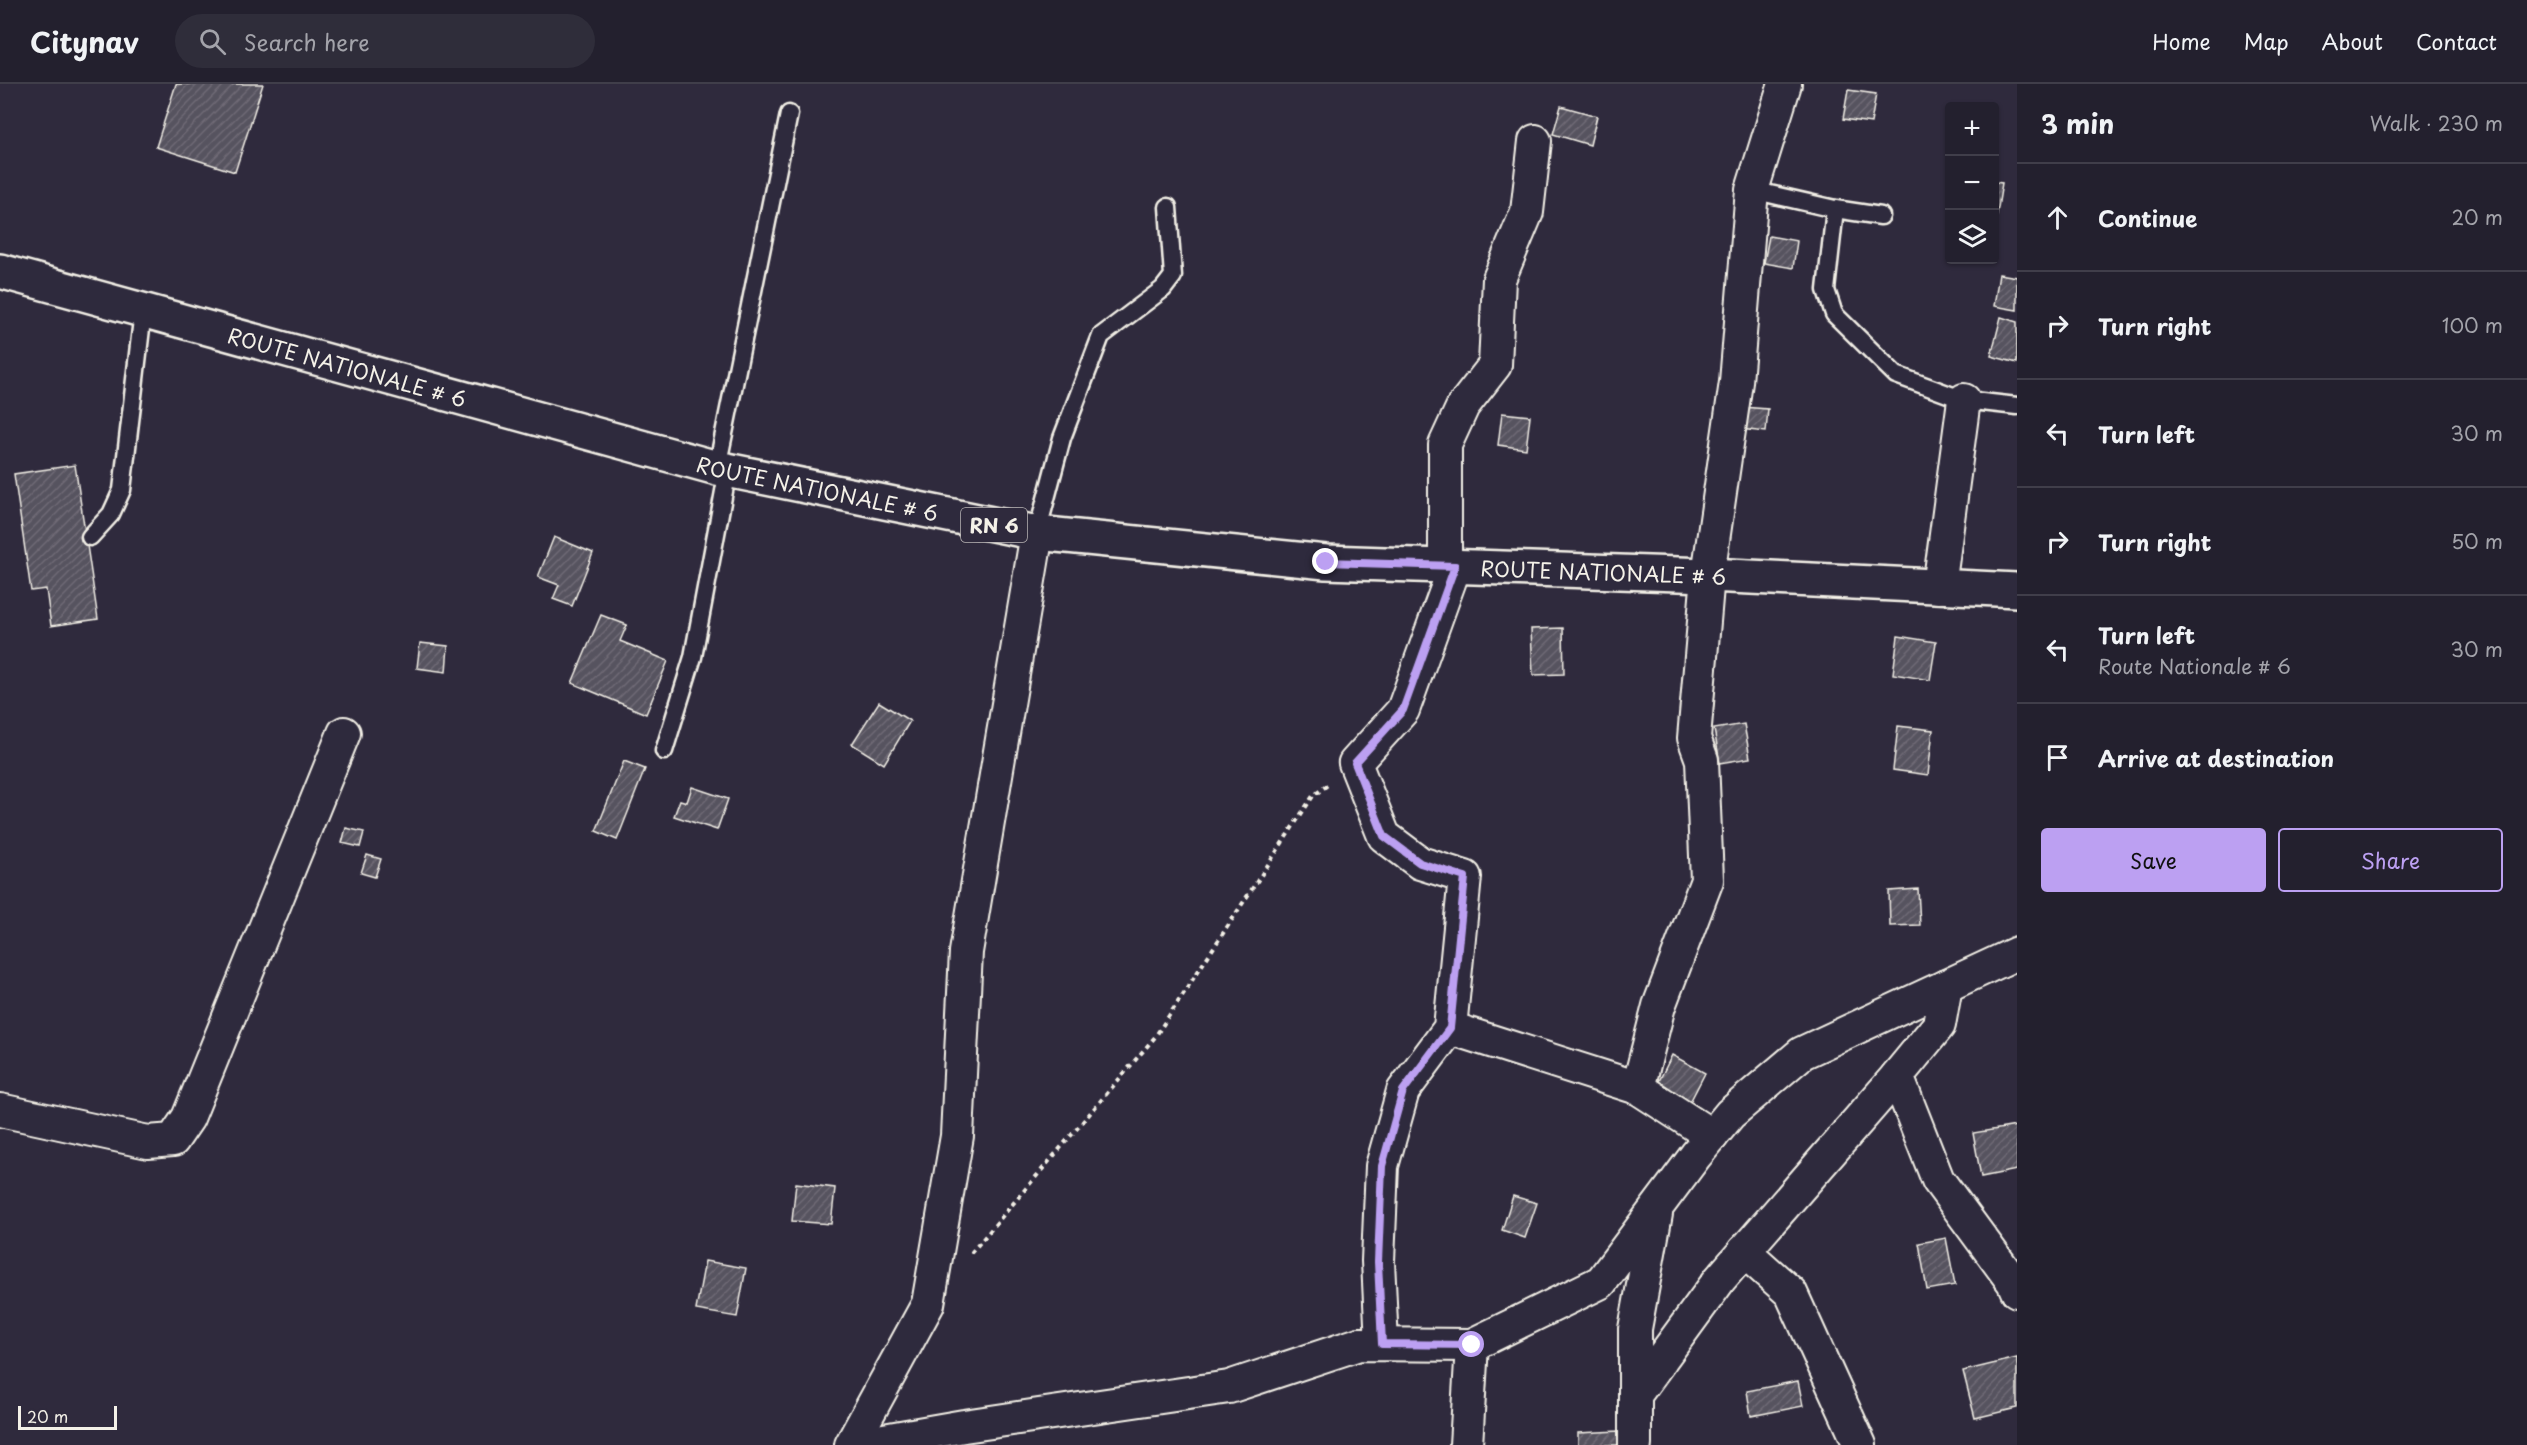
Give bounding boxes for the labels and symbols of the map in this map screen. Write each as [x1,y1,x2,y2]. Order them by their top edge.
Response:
street label: ROUTE NATIONALE # 6 [224,318,470,414]
street label: ROUTE NATIONALE # 6 [693,447,941,529]
road number: RN 6 [961,508,1027,542]
route end [1312,548,1338,574]
street label: ROUTE NATIONALE # 6 [1480,551,1727,592]
route start [1458,1331,1484,1357]
scale bar [18,1403,117,1430]

